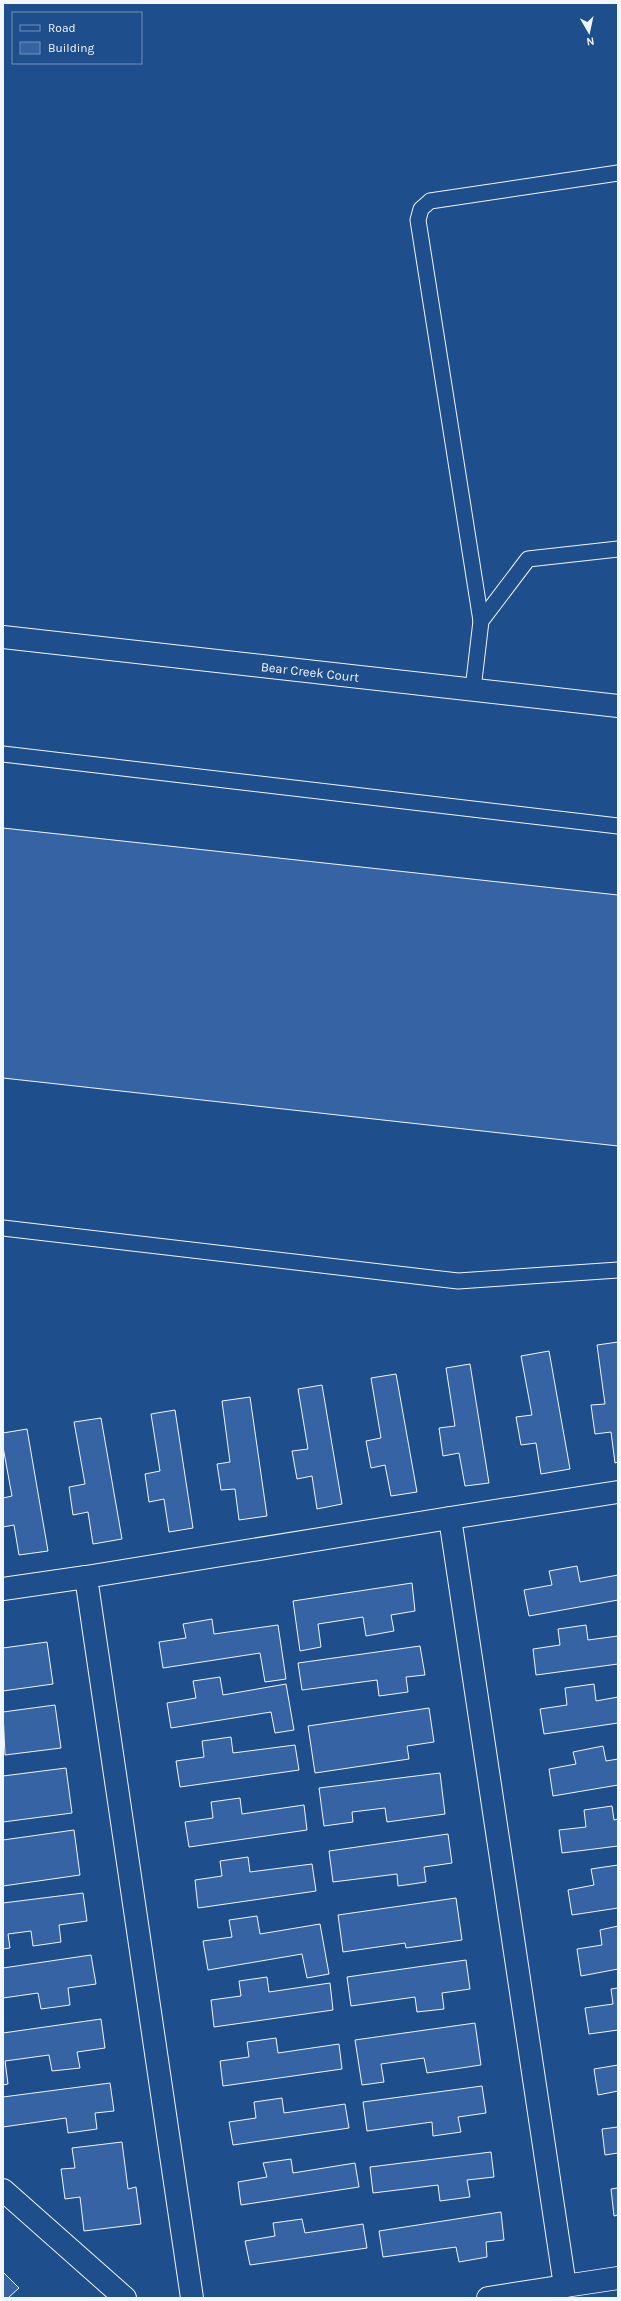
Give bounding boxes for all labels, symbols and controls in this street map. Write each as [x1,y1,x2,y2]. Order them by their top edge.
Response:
legend [12,12,142,64]
north arrow [569,12,609,52]
text: Road [48,21,76,35]
text: N [586,34,595,48]
text: Building [48,41,95,55]
street label: Bear Creek Court [260,659,360,685]

